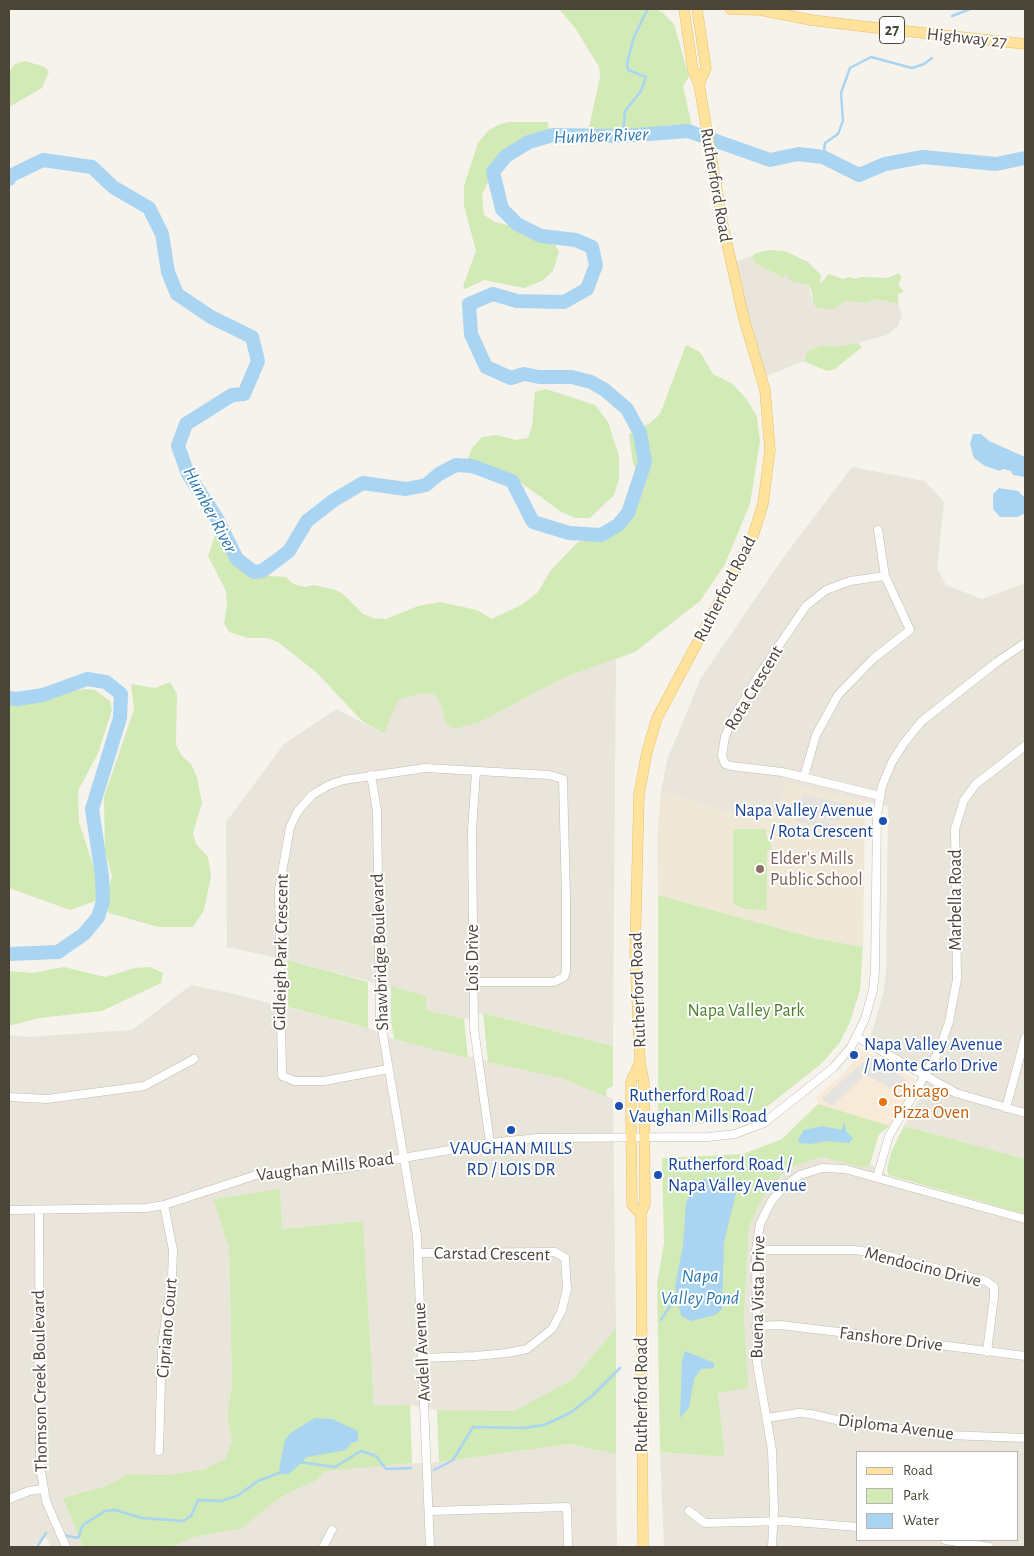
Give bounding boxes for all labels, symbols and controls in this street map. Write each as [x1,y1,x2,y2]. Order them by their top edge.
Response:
road number: 27 [880,16,904,44]
street label: Highway 27 [926,23,1008,53]
water label: Humber River [553,123,649,149]
street label: Rutherford Road [695,126,737,244]
water label: Humber River [178,463,242,557]
street label: Rutherford Road [689,533,761,645]
street label: Rota Crescent [720,642,788,734]
place label: Napa Valley Avenue / Rota Crescent [734,800,873,842]
marker: Napa Valley Avenue / Rota Crescent [877,815,889,827]
place label: Elder's Mills Public School [770,848,863,891]
street label: Marbella Road [945,849,967,951]
marker: Elder's Mills Public School [754,863,766,875]
street label: Gidleigh Park Crescent [269,873,293,1031]
street label: Shawbridge Boulevard [366,873,394,1031]
street label: Lois Drive [462,924,484,992]
street label: Rutherford Road [625,932,651,1048]
park label: Napa Valley Park [687,1000,805,1022]
place label: Napa Valley Avenue / Monte Carlo Drive [864,1034,1003,1076]
marker: Napa Valley Avenue / Monte Carlo Drive [848,1049,860,1061]
place label: Chicago Pizza Oven [893,1081,969,1124]
place label: Rutherford Road / Vaughan Mills Road [629,1085,767,1128]
marker: Chicago Pizza Oven [877,1096,889,1108]
marker: Rutherford Road / Vaughan Mills Road [613,1100,625,1112]
marker: VAUGHAN MILLS RD / LOIS DR [505,1124,517,1136]
place label: VAUGHAN MILLS RD / LOIS DR [450,1138,572,1180]
street label: Vaughan Mills Road [255,1148,395,1186]
place label: Rutherford Road / Napa Valley Avenue [668,1154,807,1196]
marker: Rutherford Road / Napa Valley Avenue [652,1169,664,1181]
street label: Buena Vista Drive [746,1235,770,1359]
street label: Carstad Crescent [434,1242,550,1266]
street label: Mendocino Drive [862,1242,984,1292]
water label: Napa Valley Pond [661,1265,739,1309]
street label: Cipriano Court [152,1277,182,1379]
street label: Thomson Creek Boulevard [28,1290,52,1472]
street label: Avdell Avenue [409,1302,435,1402]
street label: Fanshore Drive [838,1322,944,1356]
street label: Rutherford Road [631,1337,653,1453]
street label: Diploma Avenue [837,1409,955,1445]
legend [856,1451,1019,1541]
text: Road [903,1463,933,1478]
text: Park [903,1488,929,1503]
text: Water [903,1513,939,1528]

